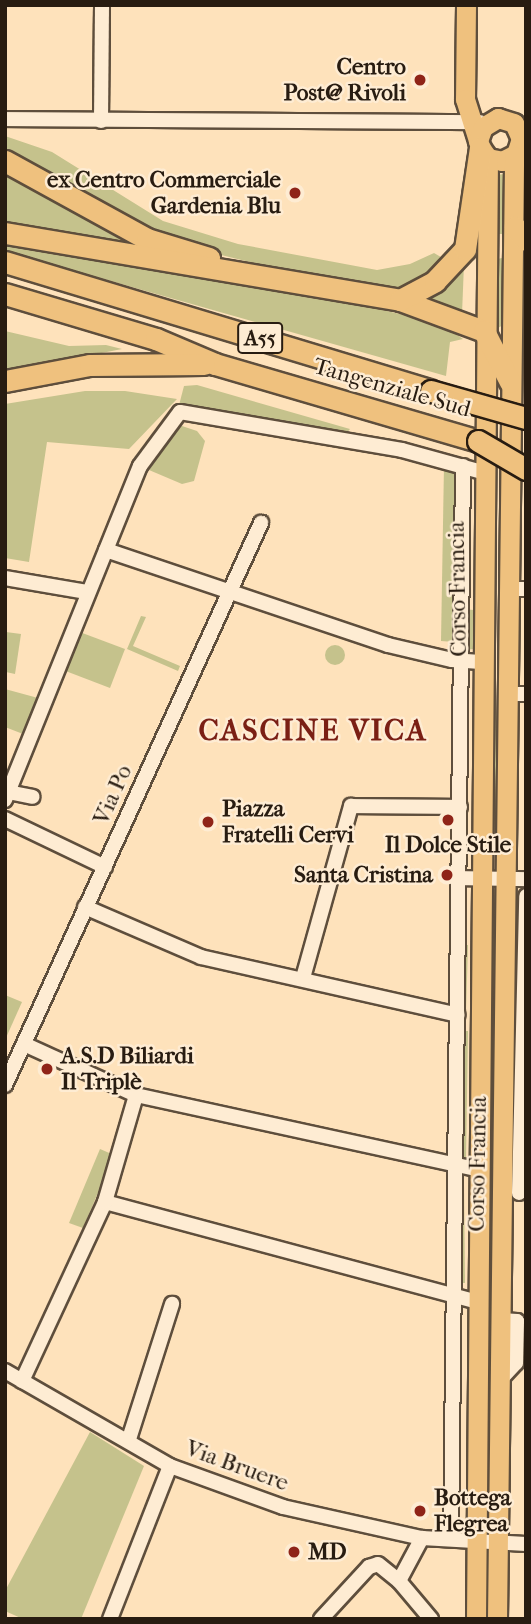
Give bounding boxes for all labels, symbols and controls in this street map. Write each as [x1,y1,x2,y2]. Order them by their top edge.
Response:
place label: Centro Post@ Rivoli [283,53,406,107]
marker: Centro Post@ Rivoli [412,72,428,88]
place label: ex Centro Commerciale Gardenia Blu [47,166,281,220]
marker: ex Centro Commerciale Gardenia Blu [287,185,303,201]
road number: A55 [236,320,284,356]
street label: Tangenziale Sud [310,352,474,424]
street label: Corso Francia [443,521,473,657]
district label: CASCINE VICA [200,713,426,749]
street label: Via Po [88,761,138,829]
place label: Piazza Fratelli Cervi [222,795,354,849]
marker: Il Dolce Stile [440,812,456,828]
marker: Piazza Fratelli Cervi [200,814,216,830]
place label: Il Dolce Stile [385,831,511,859]
place label: Santa Cristina [294,861,433,889]
marker: Santa Cristina [439,867,455,883]
place label: A.S.D Biliardi Il Triplè [61,1042,194,1096]
marker: A.S.D Biliardi Il Triplè [39,1061,55,1077]
street label: Corso Francia [463,1096,493,1232]
street label: Via Bruere [182,1435,292,1497]
place label: Bottega Flegrea [434,1484,511,1538]
marker: Bottega Flegrea [412,1503,428,1519]
place label: MD [308,1538,347,1566]
marker: MD [286,1544,302,1560]

